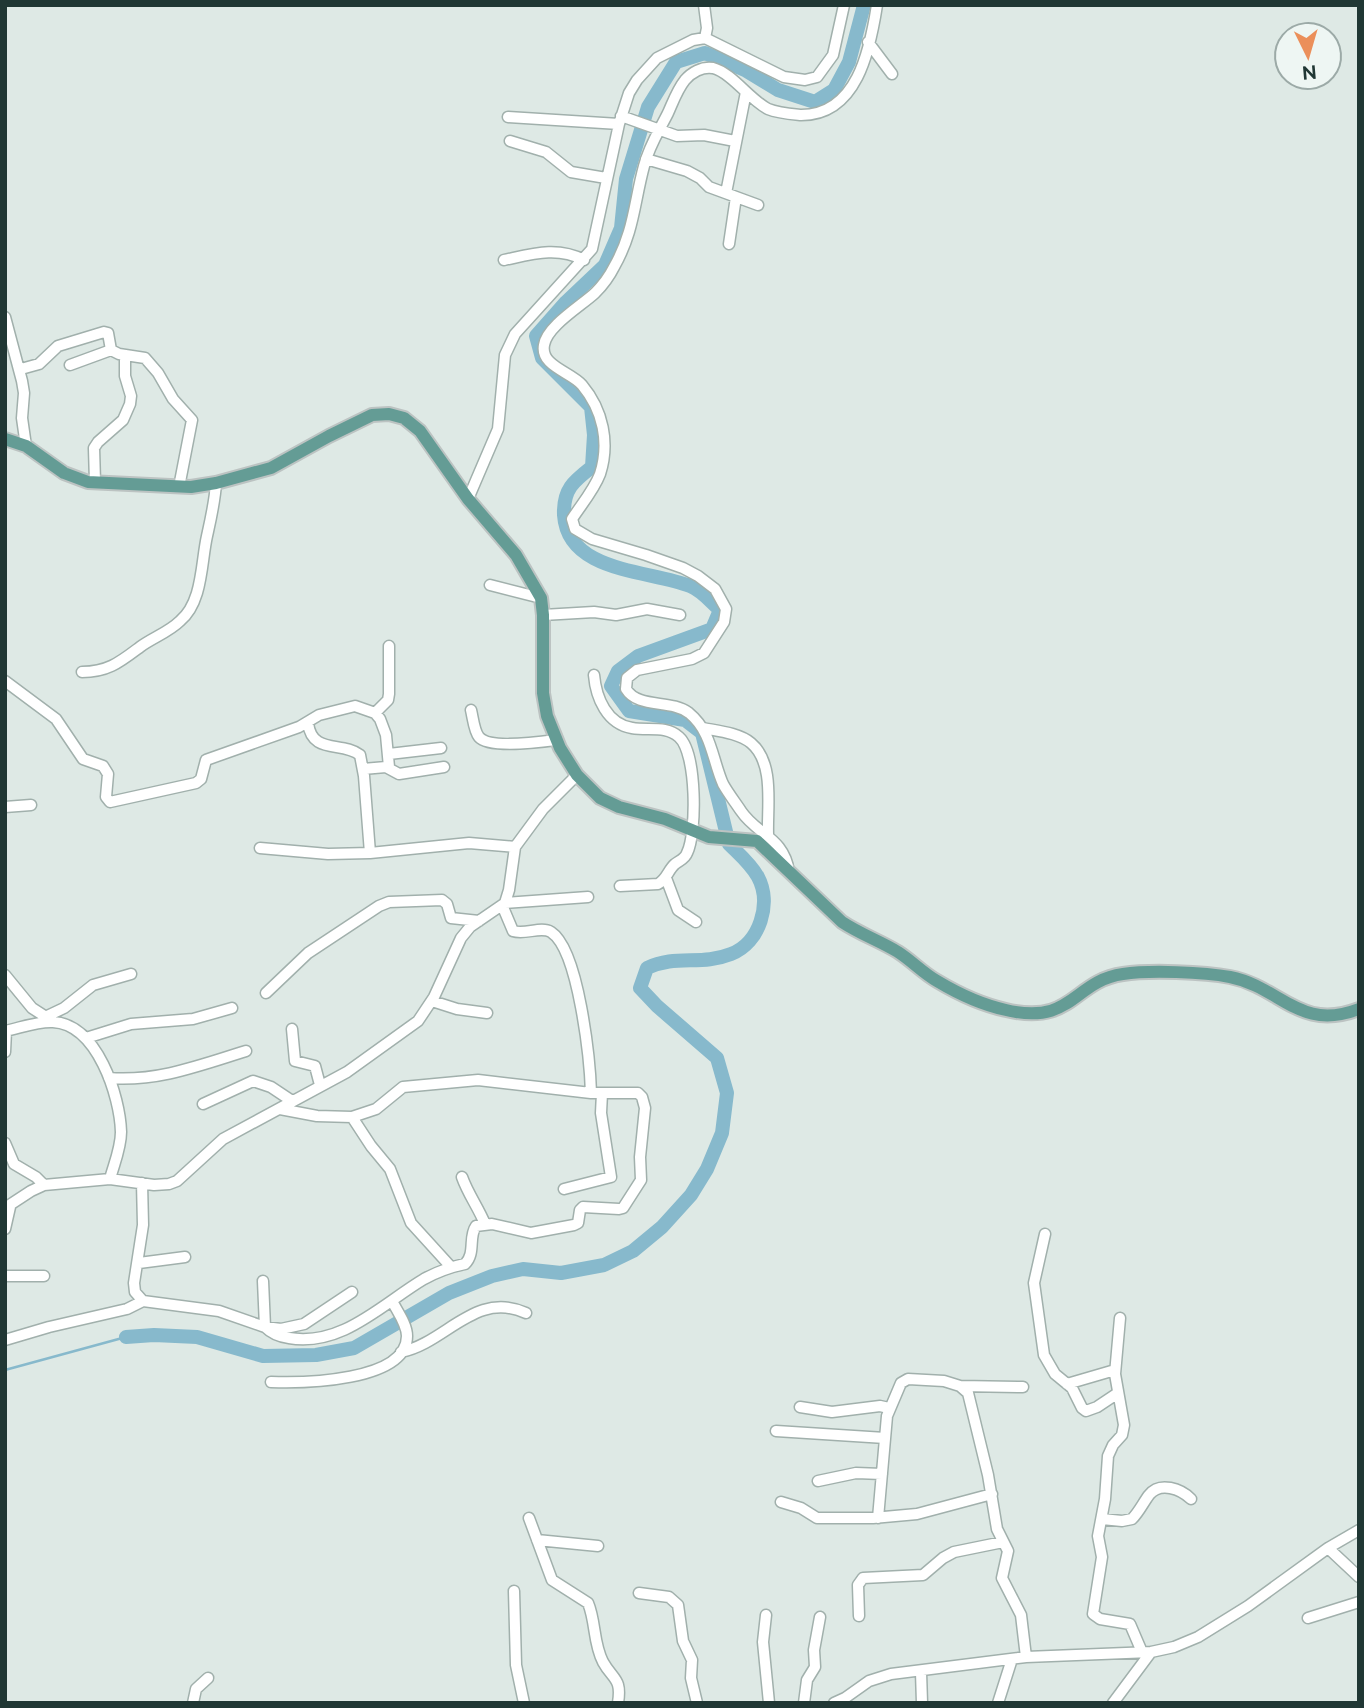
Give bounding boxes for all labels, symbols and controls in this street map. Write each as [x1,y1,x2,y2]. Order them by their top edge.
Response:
north arrow [1273,21,1343,91]
text: N [1301,61,1318,85]

